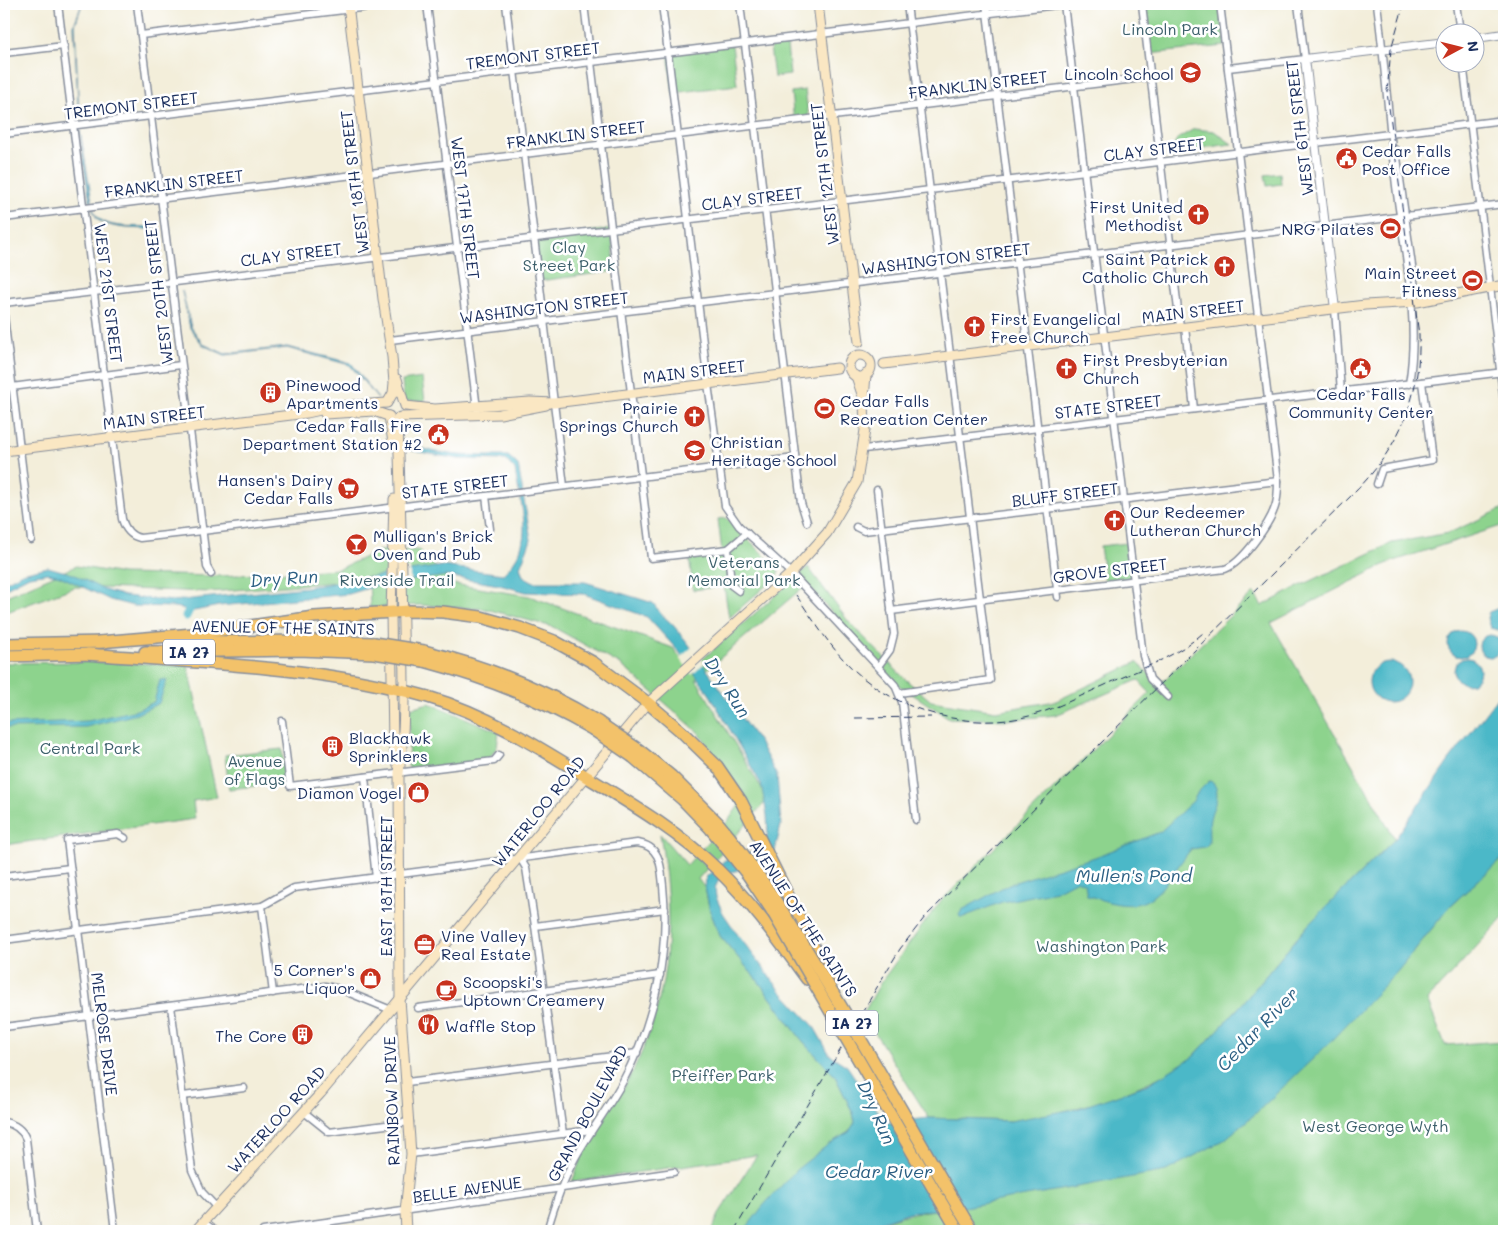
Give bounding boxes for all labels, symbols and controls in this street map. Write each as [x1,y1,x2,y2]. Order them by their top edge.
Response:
park label: Lincoln Park [1122,18,1218,39]
north arrow [1436,22,1486,72]
street label: TREMONT STREET [465,36,601,74]
text: N [1463,40,1483,53]
street label: WEST 6TH STREET [1280,59,1318,197]
school or university icon: Lincoln School [1178,61,1202,85]
place label: Lincoln School [1064,63,1174,84]
street label: FRANKLIN STREET [907,65,1049,103]
street label: TREMONT STREET [63,86,199,124]
street label: WEST 12TH STREET [805,102,843,246]
street label: WEST 18TH STREET [335,109,373,255]
street label: FRANKLIN STREET [505,115,647,153]
street label: CLAY STREET [1102,132,1206,166]
street label: WEST 17TH STREET [447,136,485,280]
place label: Cedar Falls Post Office [1362,140,1451,179]
public building icon: Cedar Falls Post Office [1334,147,1358,171]
street label: FRANKLIN STREET [103,164,245,202]
street label: CLAY STREET [700,181,804,215]
place label: First United Methodist [1090,196,1183,235]
church icon: First United Methodist [1187,203,1211,227]
sports icon: NRG Pilates [1378,216,1402,240]
street label: WEST 20TH STREET [139,218,177,366]
place label: NRG Pilates [1282,218,1374,239]
street label: WEST 21ST STREET [90,222,128,364]
park label: Clay Street Park [523,236,615,275]
street label: CLAY STREET [239,237,343,271]
street label: WASHINGTON STREET [860,237,1032,279]
place label: Saint Patrick Catholic Church [1082,248,1208,287]
church icon: Saint Patrick Catholic Church [1212,255,1236,279]
place label: Main Street Fitness [1364,262,1457,301]
sports icon: Main Street Fitness [1461,269,1485,293]
street label: WASHINGTON STREET [458,286,630,328]
street label: MAIN STREET [1141,294,1246,328]
place label: First Evangelical Free Church [991,308,1121,347]
church icon: First Evangelical Free Church [963,315,987,339]
place label: First Presbyterian Church [1083,349,1228,388]
street label: MAIN STREET [642,354,747,388]
church icon: First Presbyterian Church [1055,356,1079,380]
public building icon: Cedar Falls Community Center [1349,357,1373,381]
place label: Pinewood Apartments [286,374,378,413]
building icon: Pinewood Apartments [258,381,282,405]
place label: Cedar Falls Community Center [1289,383,1433,422]
street label: STATE STREET [1053,389,1163,423]
place label: Cedar Falls Recreation Center [840,390,988,429]
place label: Prairie Springs Church [559,397,678,436]
sports icon: Cedar Falls Recreation Center [812,397,836,421]
street label: MAIN STREET [102,400,207,434]
church icon: Prairie Springs Church [682,404,706,428]
place label: Cedar Falls Fire Department Station #2 [242,415,422,454]
public building icon: Cedar Falls Fire Department Station #2 [426,422,450,446]
place label: Christian Heritage School [711,431,837,470]
school or university icon: Christian Heritage School [683,438,707,462]
place label: Hansen's Dairy Cedar Falls [218,469,333,508]
street label: STATE STREET [400,469,510,503]
supermarket icon: Hansen's Dairy Cedar Falls [337,476,361,500]
street label: BLUFF STREET [1010,477,1120,511]
place label: Our Redeemer Lutheran Church [1130,501,1261,540]
church icon: Our Redeemer Lutheran Church [1102,508,1126,532]
place label: Mulligan's Brick Oven and Pub [373,525,493,564]
bar icon: Mulligan's Brick Oven and Pub [345,532,369,556]
park label: Veterans Memorial Park [687,551,801,590]
street label: GROVE STREET [1052,553,1168,587]
water label: Dry Run [249,564,319,592]
park label: Riverside Trail [339,569,455,590]
street label: AVENUE OF THE SAINTS [191,615,375,639]
road number: IA 27 [163,640,215,664]
water label: Dry Run [699,652,757,722]
place label: Blackhawk Sprinklers [349,727,431,766]
building icon: Blackhawk Sprinklers [321,734,345,758]
park label: Central Park [40,737,140,758]
park label: Avenue of Flags [225,750,285,789]
street label: WATERLOO ROAD [487,751,589,871]
shop icon: Diamon Vogel [406,780,430,804]
place label: Diamon Vogel [297,782,402,803]
street label: EAST 18TH STREET [375,815,396,956]
street label: AVENUE OF THE SAINTS [745,836,863,1000]
water label: Mullen's Pond [1076,863,1194,887]
place label: Vine Valley Real Estate [441,925,531,964]
office icon: Vine Valley Real Estate [413,932,437,956]
park label: Washington Park [1036,935,1166,956]
place label: 5 Corner's Liquor [273,959,355,998]
shop icon: 5 Corner's Liquor [359,966,383,990]
street label: MELROSE DRIVE [87,971,123,1097]
place label: Scoopski's Uptown Creamery [463,971,605,1010]
cafe icon: Scoopski's Uptown Creamery [435,978,459,1002]
water label: Cedar River [1211,982,1303,1076]
road number: IA 27 [826,1010,878,1036]
restaurant icon: Waffle Stop [417,1013,441,1037]
place label: Waffle Stop [445,1015,536,1036]
building icon: The Core [291,1023,315,1047]
place label: The Core [215,1025,287,1046]
street label: RAINBOW DRIVE [378,1036,404,1166]
street label: GRAND BOULEVARD [542,1041,632,1185]
street label: WATERLOO ROAD [222,1061,330,1177]
park label: Pfeiffer Park [672,1064,774,1085]
water label: Dry Run [852,1076,902,1148]
park label: West George Wyth [1302,1115,1448,1136]
water label: Cedar River [825,1159,933,1183]
street label: BELLE AVENUE [411,1171,523,1207]

